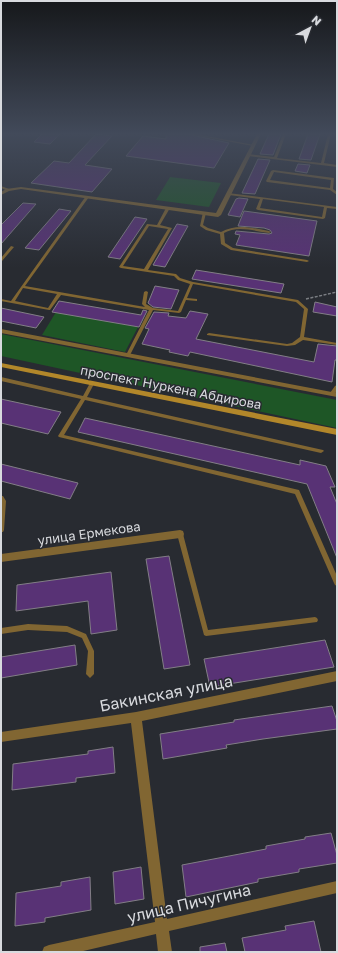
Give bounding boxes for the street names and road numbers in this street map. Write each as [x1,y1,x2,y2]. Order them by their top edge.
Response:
street label: проспект Нуркена Абдирова [79,362,263,412]
street label: улица Ермекова [36,518,142,548]
street label: Бакинская улица [98,670,234,716]
street label: улица Пичугина [125,879,253,927]

